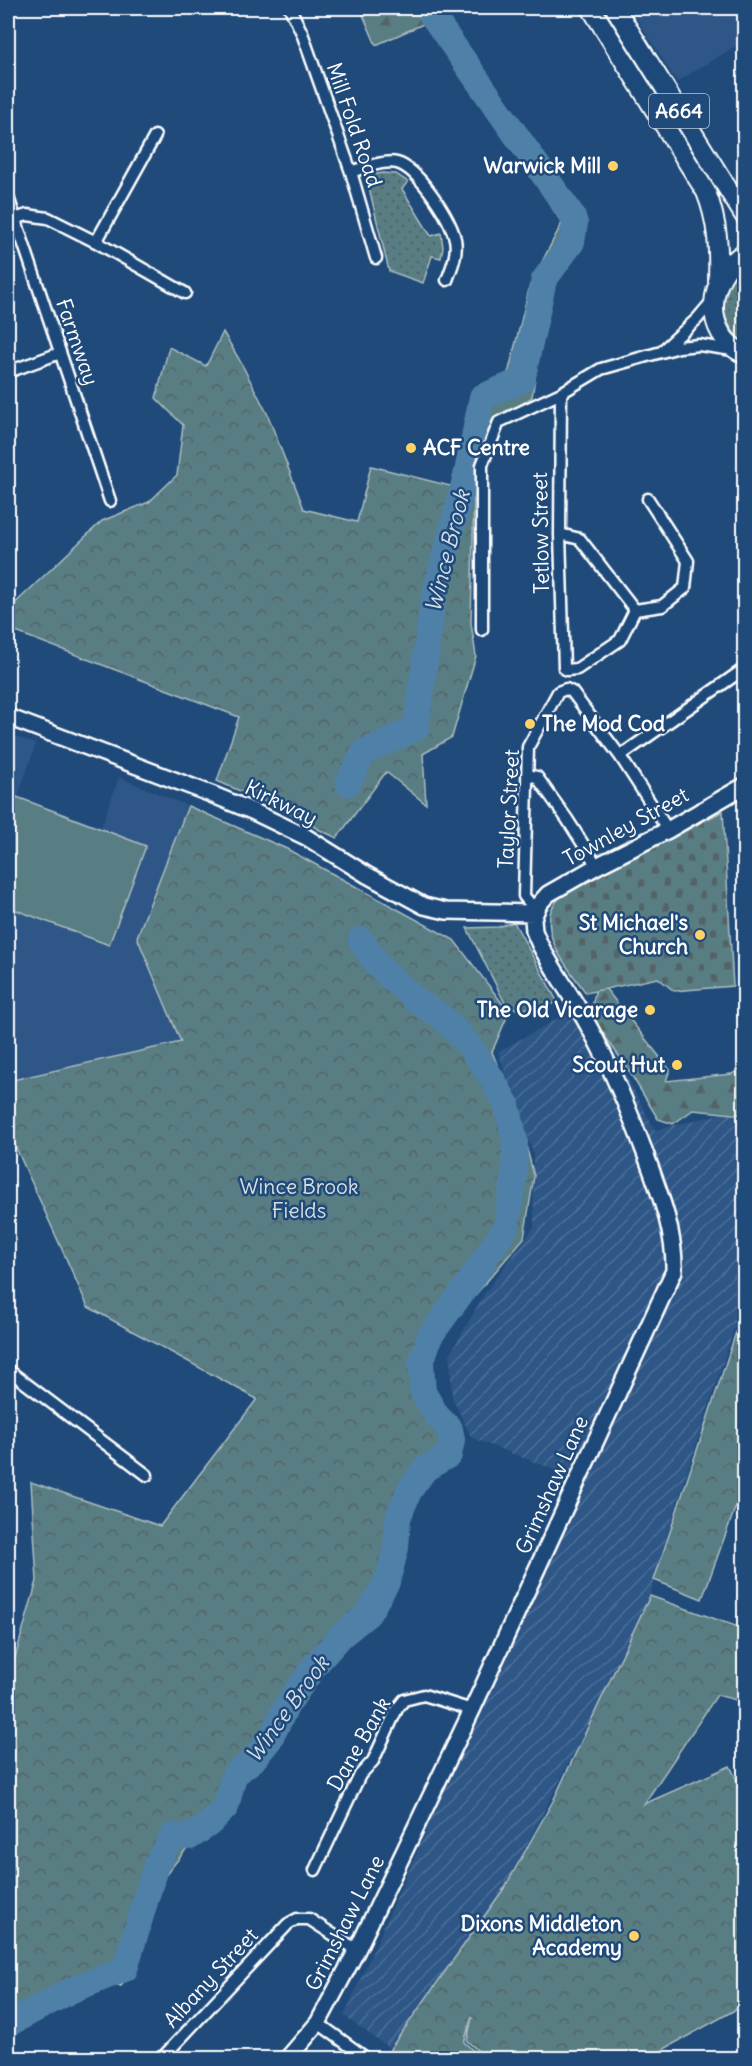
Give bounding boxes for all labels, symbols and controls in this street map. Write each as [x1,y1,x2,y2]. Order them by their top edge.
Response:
street label: Mill Fold Road [321,59,388,191]
road number: A664 [649,94,709,128]
place label: Warwick Mill [483,152,601,179]
marker: Warwick Mill [606,159,620,173]
street label: Farmway [50,295,105,389]
place label: ACF Centre [423,434,530,461]
marker: ACF Centre [404,441,418,455]
street label: Tetlow Street [526,472,555,594]
water label: Wince Brook [418,485,476,615]
place label: The Mod Cod [542,710,666,737]
marker: The Mod Cod [523,717,537,731]
street label: Taylor Street [492,749,525,869]
street label: Kirkway [241,773,322,832]
street label: Townley Street [558,781,693,872]
place label: St Michael's Church [579,909,688,960]
marker: St Michael's Church [693,928,707,942]
place label: The Old Vicarage [477,996,638,1023]
marker: The Old Vicarage [643,1003,657,1017]
place label: Scout Hut [572,1051,666,1078]
marker: Scout Hut [670,1058,684,1072]
park label: Wince Brook Fields [239,1173,359,1224]
street label: Grimshaw Lane [509,1411,594,1558]
water label: Wince Brook [239,1649,336,1768]
street label: Dane Bank [321,1692,396,1796]
street label: Grimshaw Lane [299,1850,390,1995]
place label: Dixons Middleton Academy [461,1910,622,1961]
street label: Albany Street [158,1922,264,2033]
marker: Dixons Middleton Academy [627,1929,641,1943]

